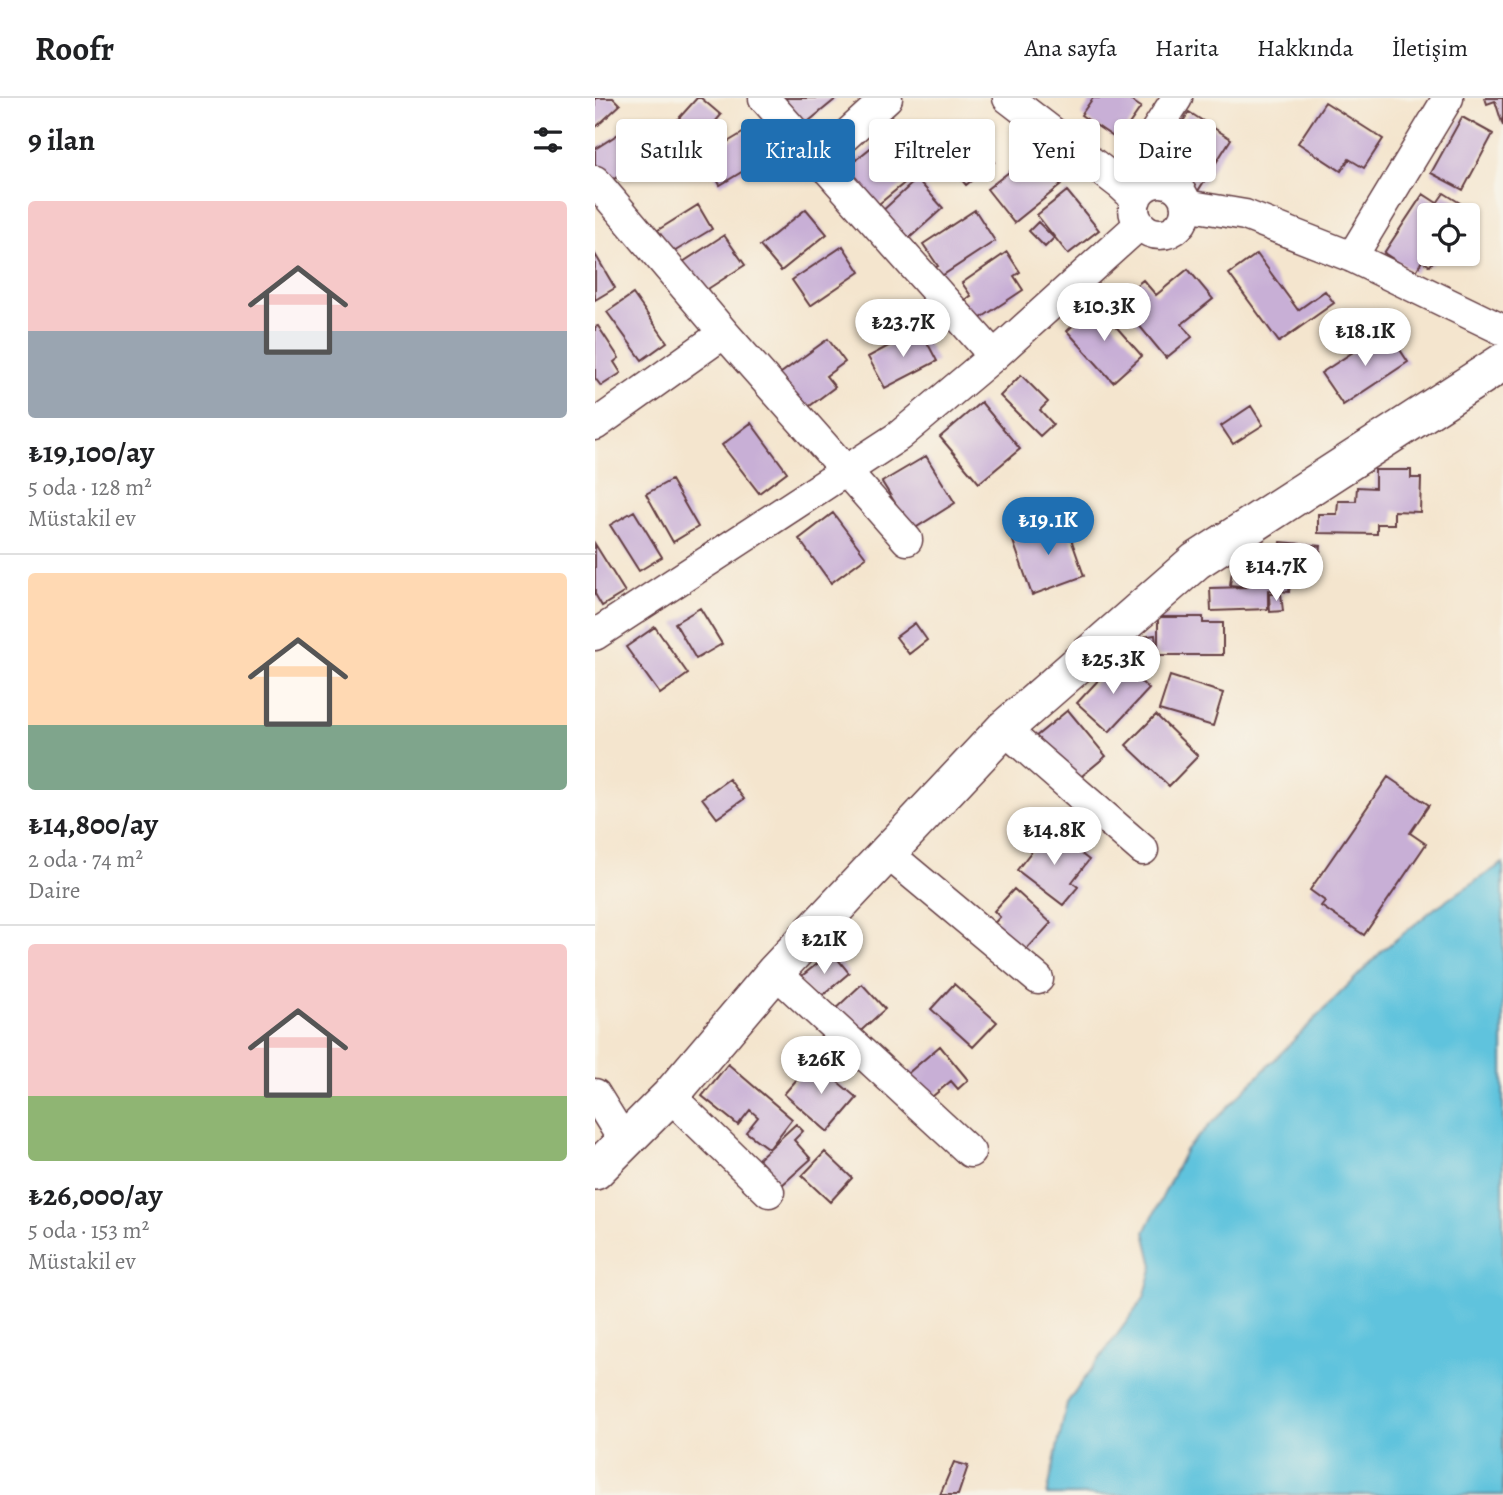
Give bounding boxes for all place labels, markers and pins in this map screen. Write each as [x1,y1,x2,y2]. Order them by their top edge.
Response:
pin: ₺10.3K [1047,284,1161,343]
pin: ₺23.7K [846,300,960,359]
pin: ₺18.1K [1308,308,1422,368]
pin: ₺19.1K [991,498,1105,557]
pin: ₺14.7K [1219,544,1333,603]
pin: ₺25.3K [1056,636,1170,696]
pin: ₺14.8K [997,808,1111,867]
pin: ₺21K [783,916,865,976]
pin: ₺26K [780,1037,862,1096]

